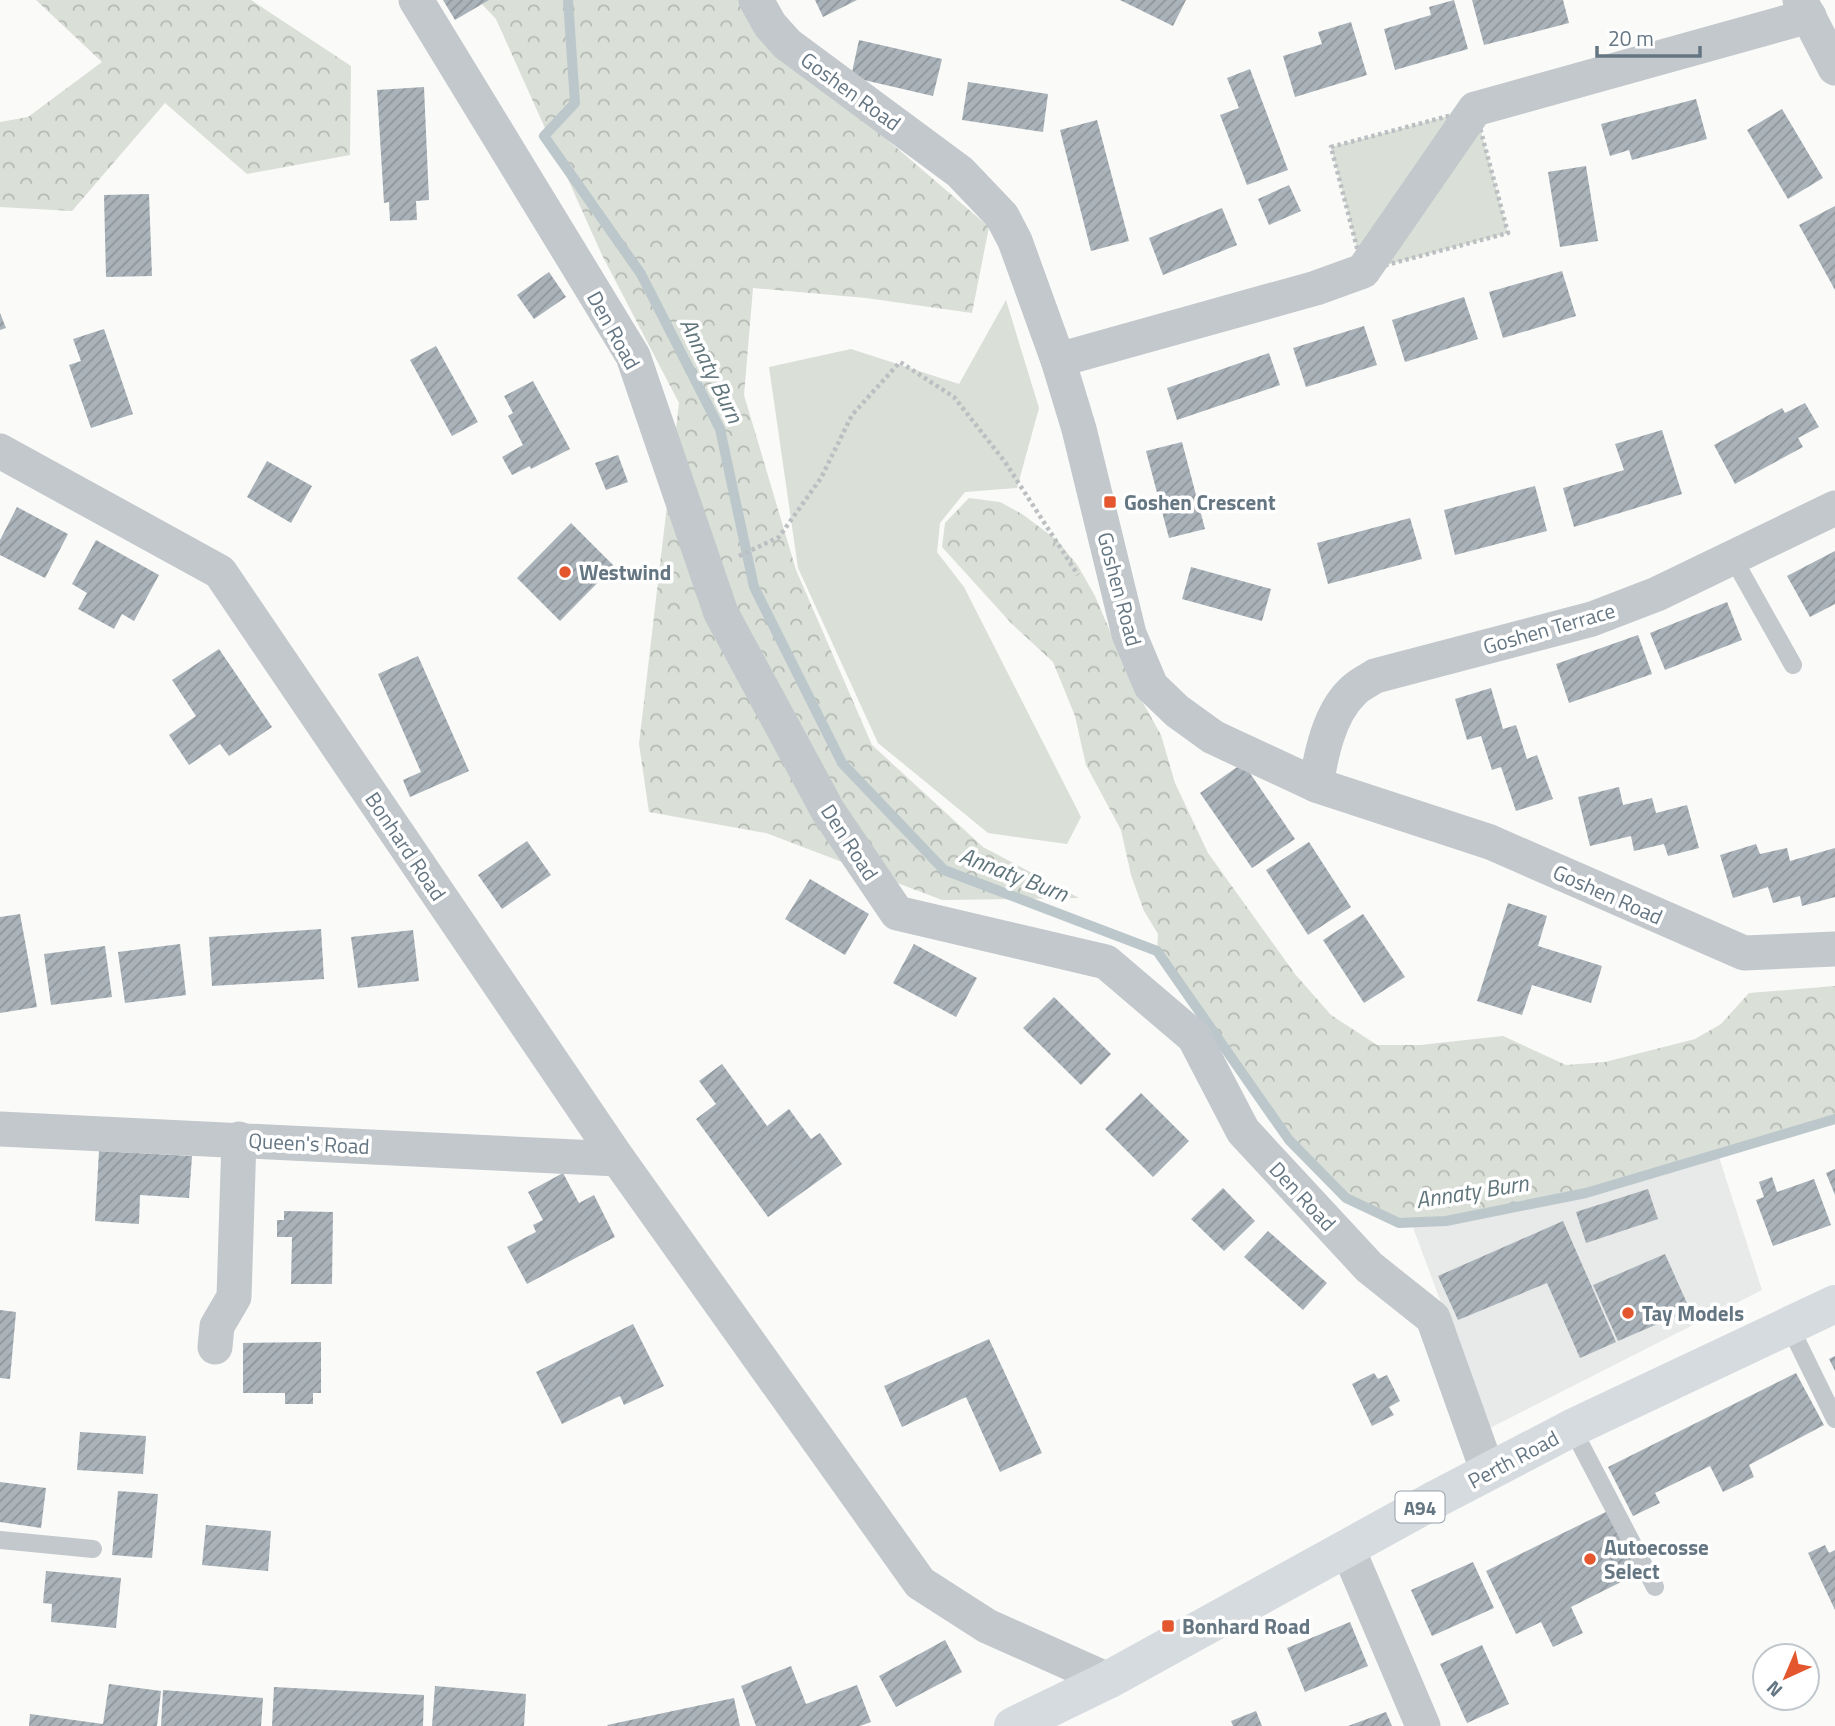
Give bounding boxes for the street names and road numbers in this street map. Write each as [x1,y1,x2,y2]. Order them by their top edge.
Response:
street label: Goshen Road [794,44,908,138]
street label: Den Road [579,285,649,375]
street label: Goshen Road [1089,528,1151,650]
street label: Goshen Terrace [1479,594,1619,662]
street label: Bonhard Road [358,785,454,907]
street label: Den Road [813,797,887,887]
street label: Goshen Road [1548,856,1668,932]
street label: Queen's Road [248,1124,370,1162]
street label: Den Road [1262,1154,1344,1238]
street label: Perth Road [1462,1422,1564,1496]
road number: A94 [1396,1492,1444,1522]

